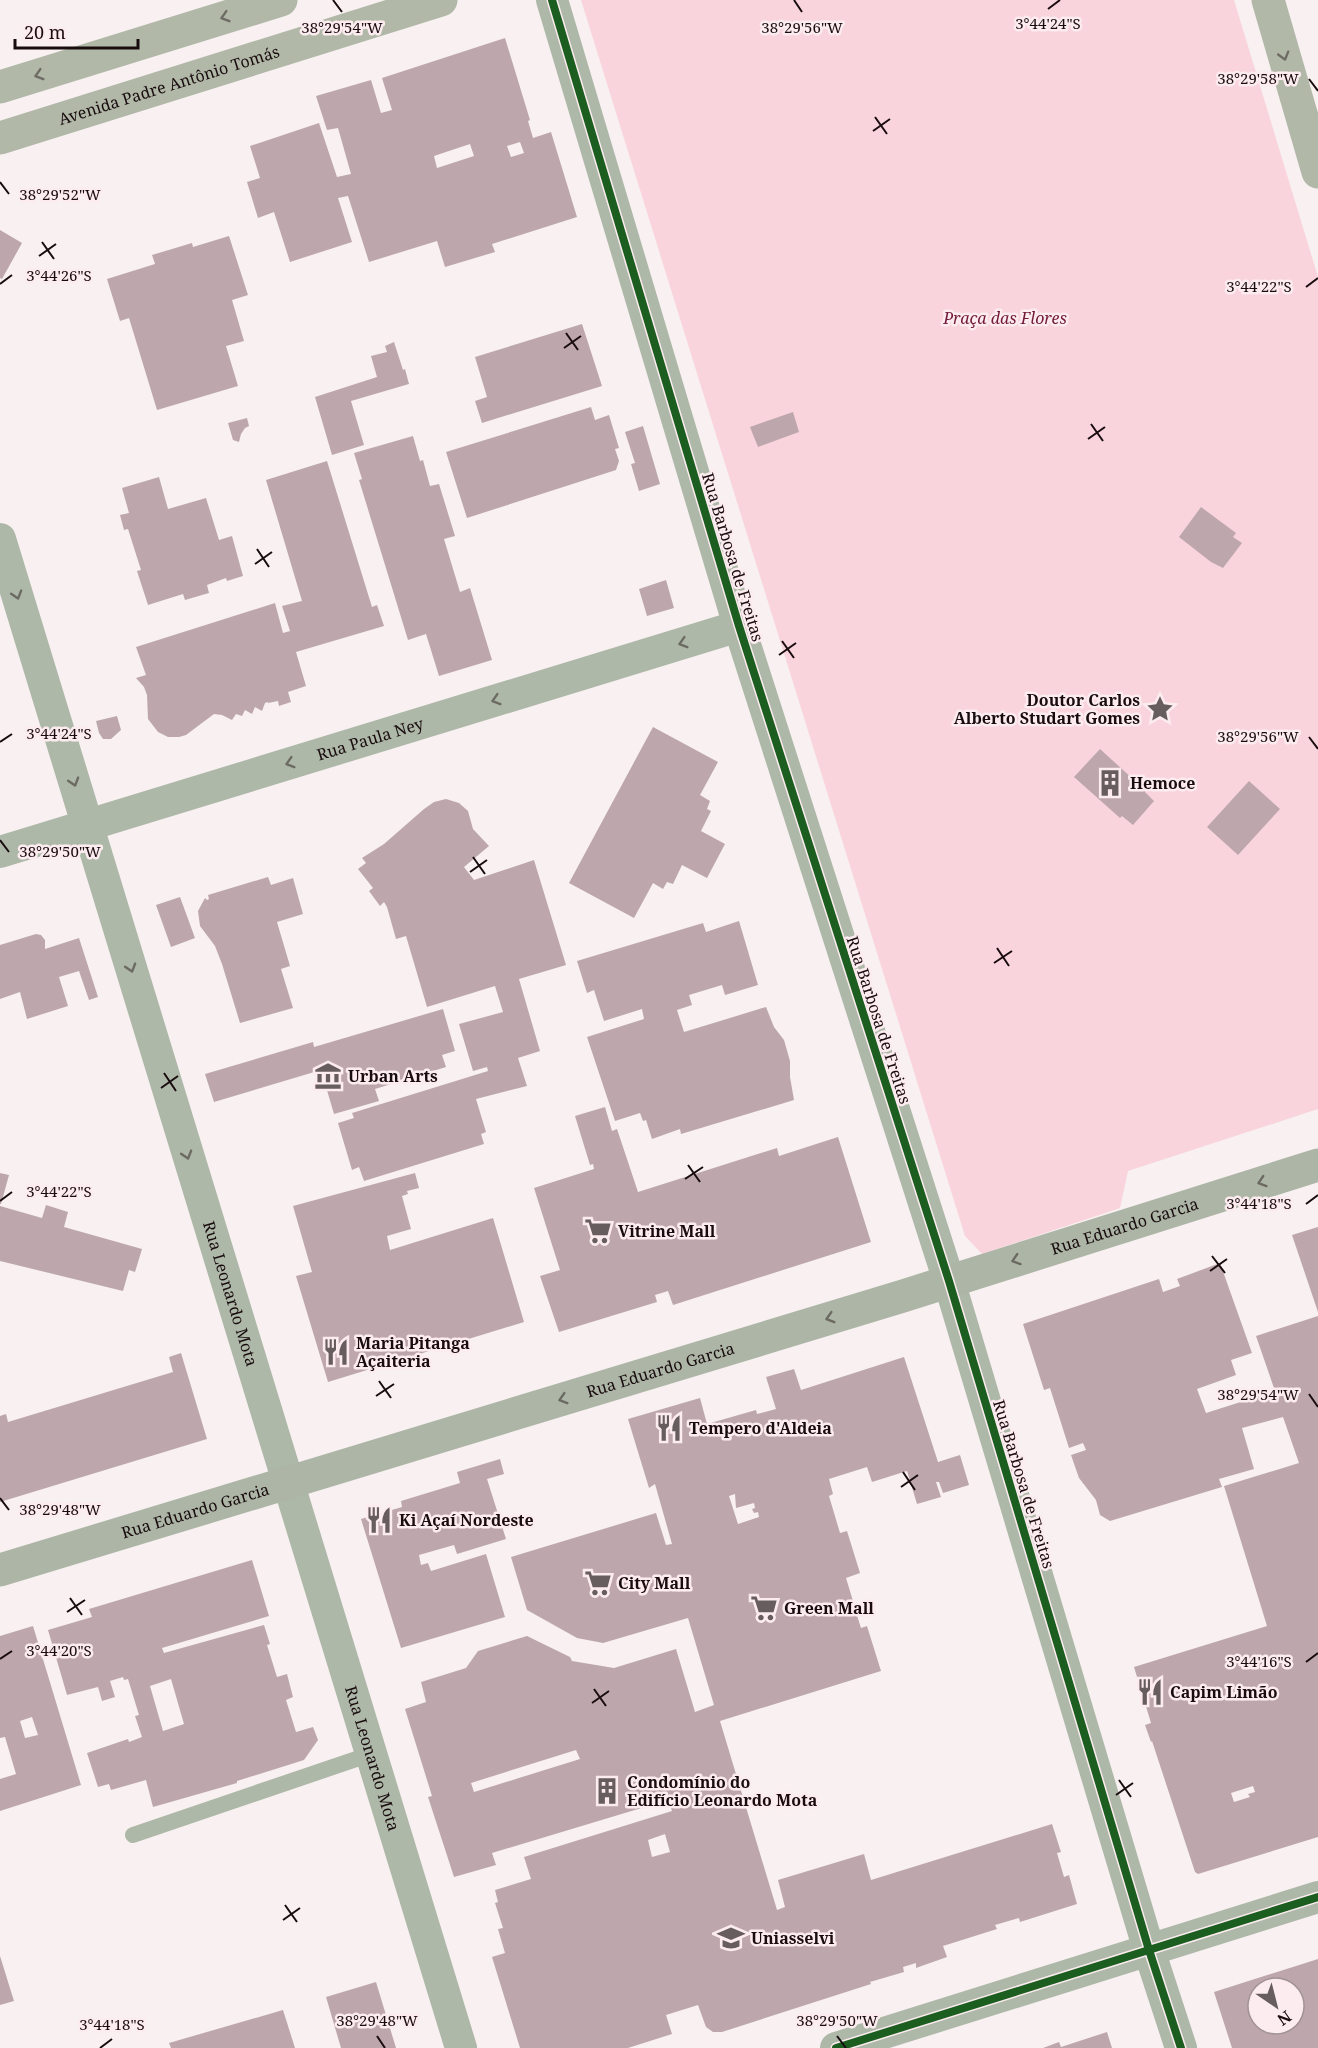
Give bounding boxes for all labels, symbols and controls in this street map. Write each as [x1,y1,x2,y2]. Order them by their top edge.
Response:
one-way arrow [220,10,231,22]
scale bar [15,12,138,50]
text: 3°44'24"S [1015,13,1081,33]
text: 38°29'54"W [301,17,383,37]
text: 38°29'56"W [761,17,843,37]
text: 20 m [24,20,66,44]
street label: Avenida Padre Antônio Tomás [56,40,282,130]
one-way arrow [1277,50,1289,61]
one-way arrow [34,68,45,80]
text: 38°29'58"W [1217,68,1299,88]
text: 38°29'52"W [19,184,101,204]
text: 3°44'26"S [26,265,92,285]
text: 3°44'22"S [1226,276,1292,296]
park label: Praça das Flores [942,307,1067,329]
street label: Rua Barbosa de Freitas [697,470,769,644]
one-way arrow [10,589,22,600]
one-way arrow [678,636,689,648]
place label: Doutor Carlos Alberto Studart Gomes [954,689,1140,729]
one-way arrow [491,693,502,705]
place icon: Doutor Carlos Alberto Studart Gomes [1145,694,1175,724]
street label: Rua Paula Ney [314,712,427,766]
text: 3°44'24"S [26,723,92,743]
text: 38°29'56"W [1217,726,1299,746]
one-way arrow [285,756,296,768]
building icon: Hemoce [1095,768,1125,798]
place label: Hemoce [1130,772,1195,794]
one-way arrow [67,776,79,787]
text: 38°29'50"W [19,841,101,861]
street label: Rua Barbosa de Freitas [841,933,917,1107]
one-way arrow [123,962,136,973]
museum icon: Urban Arts [313,1061,343,1091]
place label: Urban Arts [348,1065,438,1087]
one-way arrow [180,1149,192,1160]
one-way arrow [1257,1175,1268,1188]
text: 3°44'22"S [26,1181,92,1201]
street label: Rua Eduardo Garcia [1048,1192,1201,1260]
text: 3°44'18"S [1226,1193,1292,1213]
supermarket icon: Vitrine Mall [583,1216,613,1246]
street label: Rua Leonardo Mota [198,1218,263,1369]
place label: Vitrine Mall [618,1220,716,1242]
one-way arrow [1011,1253,1022,1265]
one-way arrow [825,1311,836,1323]
place label: Maria Pitanga Açaiteria [356,1332,470,1372]
restaurant icon: Maria Pitanga Açaiteria [321,1337,351,1367]
street label: Rua Eduardo Garcia [584,1337,737,1402]
text: 38°29'54"W [1217,1384,1299,1404]
one-way arrow [558,1392,569,1404]
street label: Rua Barbosa de Freitas [988,1397,1060,1571]
restaurant icon: Tempero d'Aldeia [654,1413,684,1443]
place label: Tempero d'Aldeia [689,1417,832,1439]
street label: Rua Eduardo Garcia [119,1478,272,1544]
text: 38°29'48"W [19,1499,101,1519]
restaurant icon: Ki Açaí Nordeste [364,1505,394,1535]
place label: Ki Açaí Nordeste [399,1509,534,1531]
supermarket icon: City Mall [583,1568,613,1598]
place label: City Mall [618,1572,691,1594]
supermarket icon: Green Mall [749,1593,779,1623]
place label: Green Mall [784,1597,874,1619]
text: 3°44'20"S [26,1640,92,1660]
text: 3°44'16"S [1226,1651,1292,1671]
restaurant icon: Capim Limão [1135,1677,1165,1707]
place label: Capim Limão [1170,1681,1278,1703]
street label: Rua Leonardo Mota [340,1683,405,1834]
place label: Condomínio do Edifício Leonardo Mota [627,1771,818,1811]
building icon: Condomínio do Edifício Leonardo Mota [592,1776,622,1806]
school or university icon: Uniasselvi [716,1923,746,1953]
place label: Uniasselvi [751,1927,835,1949]
north arrow [1246,1976,1306,2036]
text: N [1273,2006,1296,2031]
text: 38°29'48"W [336,2010,418,2030]
text: 38°29'50"W [796,2010,878,2030]
text: 3°44'18"S [79,2014,145,2034]

